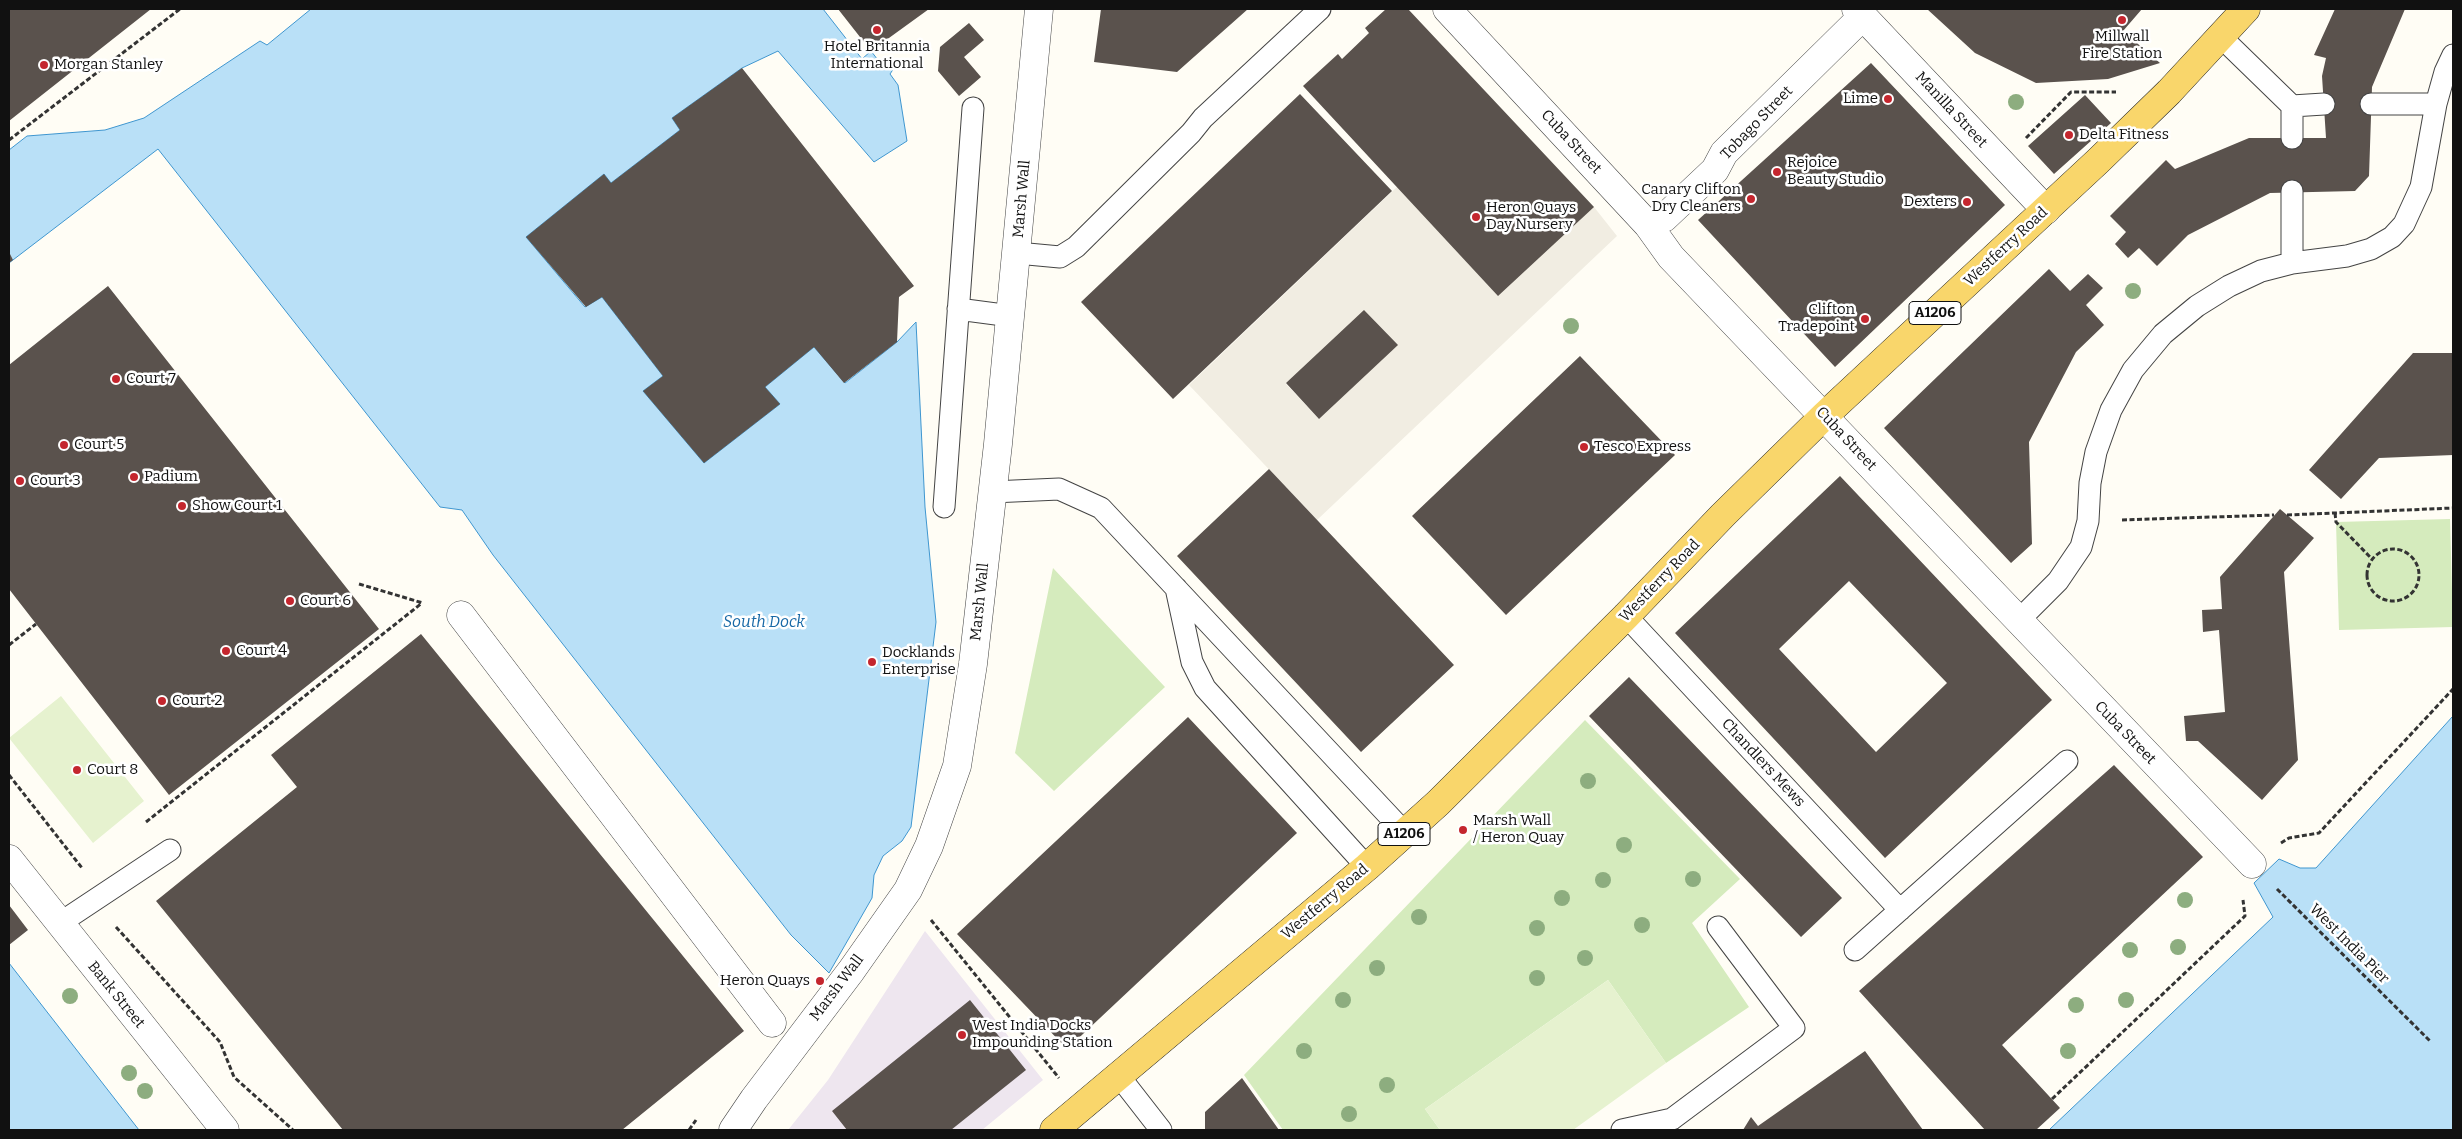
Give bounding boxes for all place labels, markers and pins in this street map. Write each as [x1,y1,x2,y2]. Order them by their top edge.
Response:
marker: Millwall Fire Station [2116,14,2128,26]
marker: Hotel Britannia International [871,24,883,36]
place label: Millwall Fire Station [2082,28,2162,63]
place label: Hotel Britannia International [824,38,930,73]
place label: Morgan Stanley [54,56,163,74]
marker: Morgan Stanley [38,59,50,71]
place label: Lime [1843,90,1878,108]
marker: Lime [1882,93,1894,105]
place label: Delta Fitness [2079,126,2169,144]
marker: Delta Fitness [2063,129,2075,141]
place label: Rejoice Beauty Studio [1787,154,1884,189]
marker: Rejoice Beauty Studio [1771,166,1783,178]
place label: Canary Clifton Dry Cleaners [1641,181,1741,216]
marker: Canary Clifton Dry Cleaners [1745,193,1757,205]
place label: Dexters [1904,193,1957,211]
marker: Dexters [1961,196,1973,208]
place label: Heron Quays Day Nursery [1486,199,1576,234]
marker: Heron Quays Day Nursery [1470,211,1482,223]
place label: Clifton Tradepoint [1778,301,1855,336]
marker: Clifton Tradepoint [1859,313,1871,325]
place label: Court 7 [126,370,176,388]
marker: Court 7 [110,373,122,385]
place label: Court 5 [74,436,124,454]
place label: Tesco Express [1594,438,1691,456]
marker: Court 5 [58,439,70,451]
marker: Tesco Express [1578,441,1590,453]
place label: Padium [144,468,198,486]
marker: Padium [128,471,140,483]
place label: Court 3 [30,472,81,490]
marker: Court 3 [14,475,26,487]
place label: Show Court 1 [192,497,282,515]
marker: Show Court 1 [176,500,188,512]
place label: Court 6 [300,592,351,610]
marker: Court 6 [284,595,296,607]
place label: Court 4 [236,642,287,660]
place label: Docklands Enterprise [882,644,956,679]
marker: Court 4 [220,645,232,657]
marker: Docklands Enterprise [866,656,878,668]
place label: Court 2 [172,692,222,710]
marker: Court 2 [156,695,168,707]
place label: Court 8 [87,761,138,779]
marker: Court 8 [71,764,83,776]
place label: Marsh Wall / Heron Quay [1473,812,1564,847]
marker: Marsh Wall / Heron Quay [1457,824,1469,836]
place label: Heron Quays [720,972,810,990]
marker: Heron Quays [814,975,826,987]
place label: West India Docks Impounding Station [972,1017,1112,1052]
marker: West India Docks Impounding Station [956,1029,968,1041]

